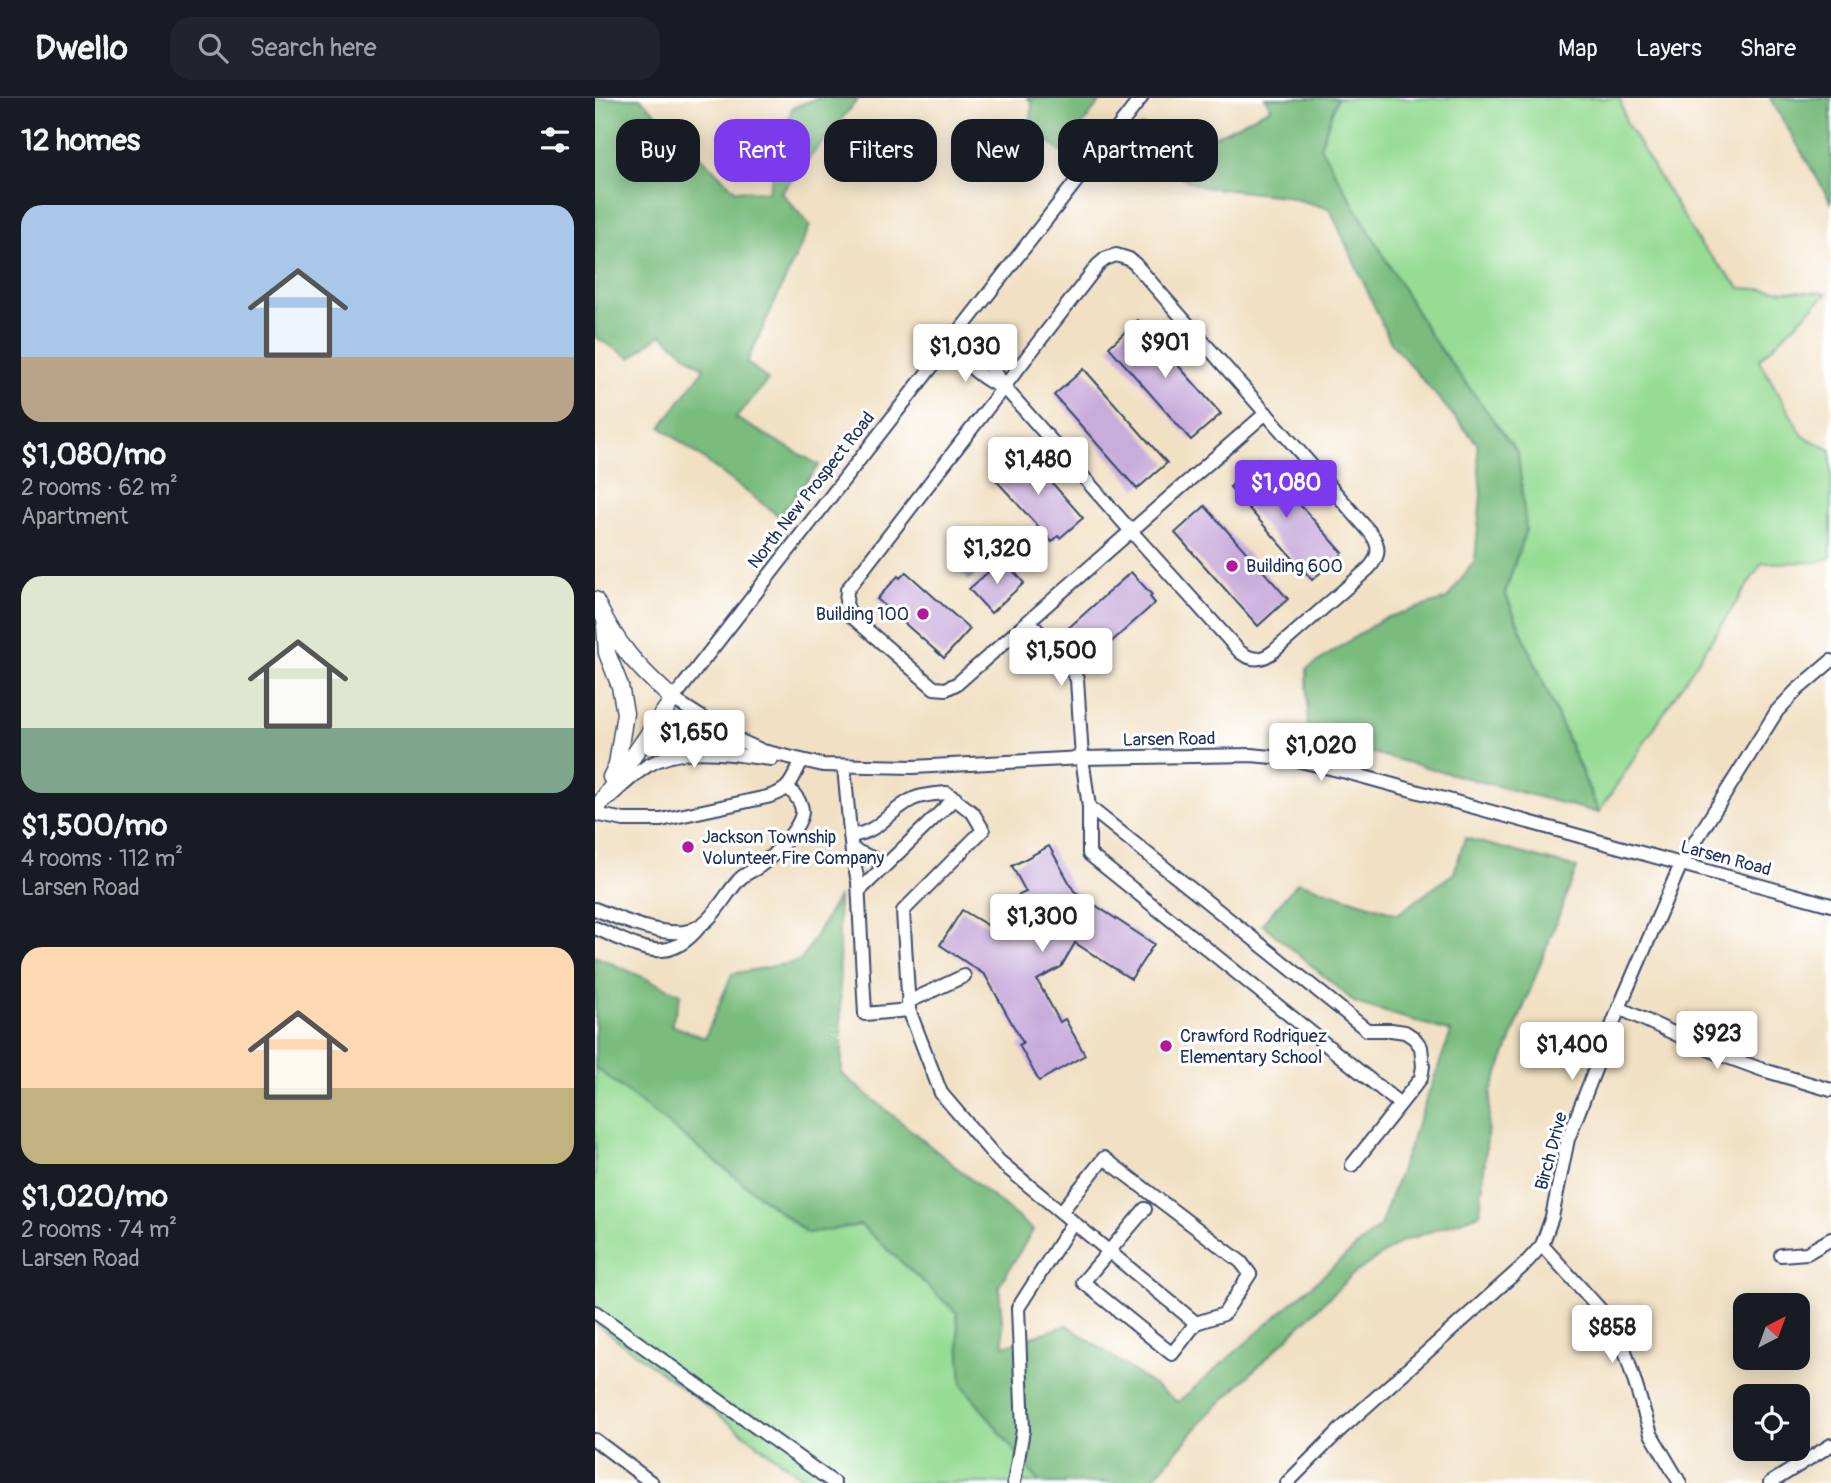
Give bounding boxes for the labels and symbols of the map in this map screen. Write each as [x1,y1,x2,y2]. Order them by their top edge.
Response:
pin: $901 [1124,320,1206,380]
pin: $1,030 [908,324,1022,384]
street label: North New Prospect Road [743,407,880,574]
pin: $1,480 [981,438,1095,497]
pin: $1,080 [1229,460,1343,520]
pin: $1,320 [940,526,1054,586]
place label: Building 600 [1246,555,1343,578]
marker: Building 600 [1224,558,1240,574]
place label: Building 100 [816,603,909,626]
marker: Building 100 [915,606,931,622]
pin: $1,500 [1004,628,1118,688]
pin: $1,650 [637,710,751,770]
pin: $1,020 [1264,724,1378,783]
street label: Larsen Road [1122,727,1216,752]
place label: Jackson Township Volunteer Fire Company [702,826,884,870]
street label: Larsen Road [1678,835,1774,882]
marker: Jackson Township Volunteer Fire Company [680,839,696,855]
pin: $1,300 [985,894,1099,954]
pin: $923 [1676,1012,1758,1071]
pin: $1,400 [1515,1023,1629,1082]
place label: Crawford Rodriquez Elementary School [1180,1025,1327,1069]
marker: Crawford Rodriquez Elementary School [1158,1038,1174,1054]
street label: Birch Drive [1530,1110,1573,1193]
north arrow [1733,1293,1809,1370]
pin: $858 [1571,1306,1653,1365]

